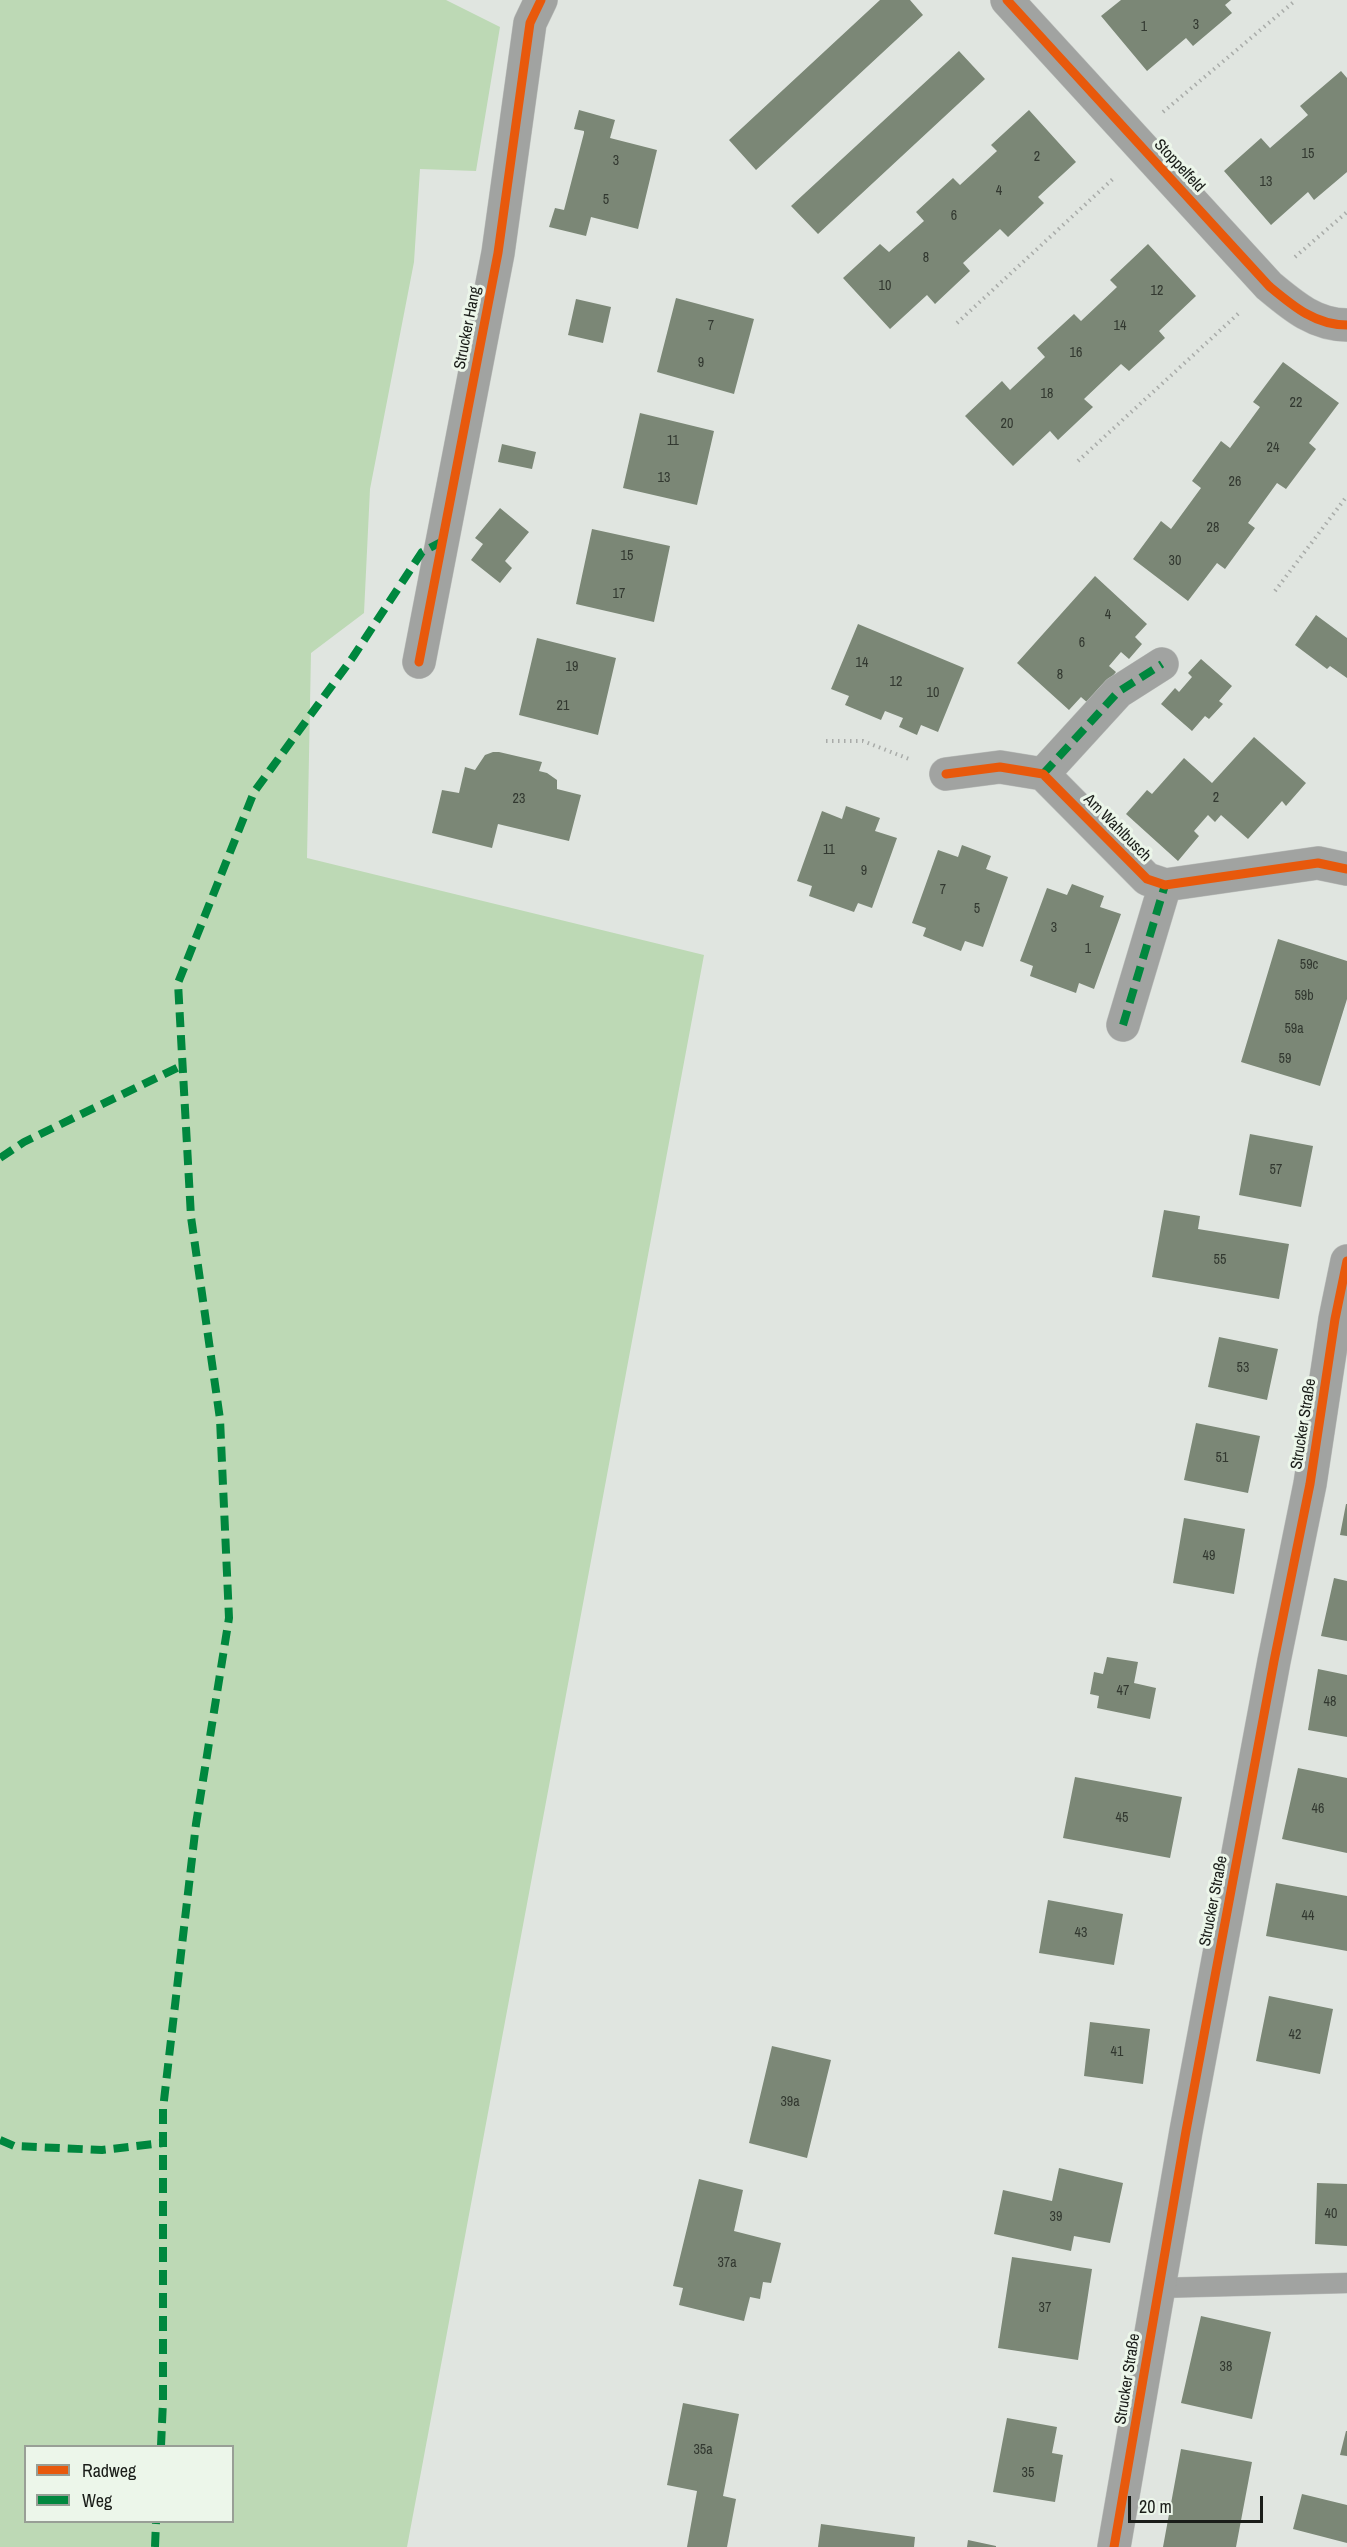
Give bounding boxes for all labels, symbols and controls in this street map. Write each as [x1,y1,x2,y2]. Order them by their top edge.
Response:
house number: 3 [1193,17,1199,33]
house number: 1 [1141,19,1147,35]
street label: Stoppelfeld [1150,135,1208,197]
house number: 15 [1302,146,1314,162]
house number: 2 [1034,149,1040,165]
house number: 3 [613,153,619,169]
house number: 13 [1260,174,1272,190]
house number: 4 [996,183,1002,199]
house number: 5 [603,192,609,208]
house number: 6 [951,208,957,224]
house number: 8 [923,250,929,266]
house number: 10 [879,278,891,294]
house number: 12 [1151,283,1163,299]
street label: Strucker Hang [451,285,485,371]
house number: 7 [708,318,714,334]
house number: 14 [1114,318,1126,334]
house number: 16 [1070,345,1082,361]
house number: 9 [698,355,704,371]
house number: 18 [1041,386,1053,402]
house number: 22 [1290,395,1302,411]
house number: 20 [1001,416,1013,432]
house number: 11 [667,433,679,449]
house number: 24 [1267,440,1279,456]
house number: 13 [658,470,670,486]
house number: 26 [1229,474,1241,490]
house number: 28 [1207,520,1219,536]
house number: 15 [621,548,633,564]
house number: 30 [1169,553,1181,569]
house number: 17 [613,586,625,602]
house number: 4 [1105,607,1111,623]
house number: 6 [1079,635,1085,651]
house number: 14 [856,655,868,671]
house number: 19 [566,659,578,675]
house number: 8 [1057,667,1063,683]
house number: 12 [890,674,902,690]
house number: 10 [927,685,939,701]
house number: 21 [557,698,569,714]
street label: Am Wahlbusch [1079,790,1155,866]
house number: 2 [1213,790,1219,806]
house number: 23 [513,791,525,807]
house number: 11 [823,842,835,858]
house number: 9 [861,863,867,879]
house number: 7 [940,882,946,898]
house number: 5 [974,901,980,917]
house number: 3 [1051,920,1057,936]
house number: 1 [1085,941,1091,957]
house number: 59c [1300,957,1318,973]
house number: 59b [1294,988,1314,1004]
house number: 59a [1284,1021,1304,1037]
house number: 59 [1279,1051,1291,1067]
house number: 57 [1270,1162,1282,1178]
house number: 55 [1214,1252,1226,1268]
house number: 53 [1237,1360,1249,1376]
street label: Strucker Straße [1287,1377,1321,1471]
house number: 51 [1216,1450,1228,1466]
house number: 49 [1203,1548,1215,1564]
house number: 47 [1117,1683,1129,1699]
house number: 48 [1324,1694,1336,1710]
house number: 46 [1312,1801,1324,1817]
house number: 45 [1116,1810,1128,1826]
street label: Strucker Straße [1196,1854,1232,1948]
house number: 44 [1302,1908,1314,1924]
house number: 43 [1075,1925,1087,1941]
house number: 42 [1289,2027,1301,2043]
house number: 41 [1111,2044,1123,2060]
house number: 39a [780,2094,800,2110]
house number: 40 [1325,2206,1337,2222]
house number: 39 [1050,2209,1062,2225]
house number: 37a [717,2255,737,2271]
house number: 37 [1039,2300,1051,2316]
street label: Strucker Straße [1111,2332,1145,2426]
house number: 38 [1220,2359,1232,2375]
house number: 35a [693,2442,713,2458]
legend [24,2445,234,2523]
text: Radweg [82,2458,136,2483]
house number: 35 [1022,2465,1034,2481]
scale bar [1131,2484,1266,2522]
text: Weg [82,2488,112,2513]
text: 20 m [1139,2494,1172,2519]

